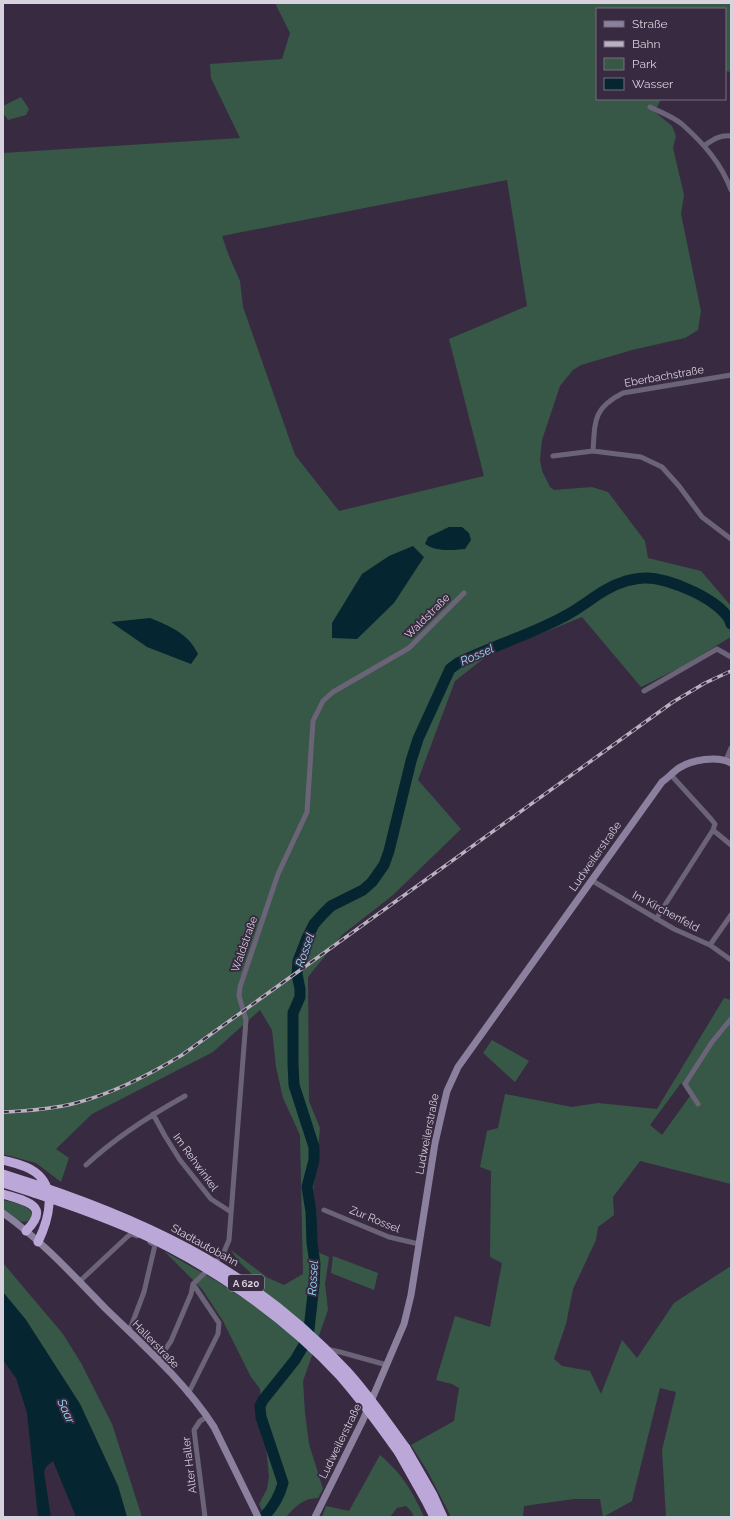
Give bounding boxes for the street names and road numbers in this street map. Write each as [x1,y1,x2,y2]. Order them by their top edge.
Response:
street label: Eberbachstraße [623,363,705,390]
street label: Waldstraße [402,591,453,641]
street label: Ludweilerstraße [567,819,625,894]
street label: Im Kirchenfeld [630,888,702,935]
street label: Waldstraße [229,914,260,974]
street label: Ludweilerstraße [413,1092,442,1176]
street label: Im Rehwinkel [170,1131,221,1194]
street label: Zur Rossel [348,1203,402,1235]
street label: Stadtautobahn [169,1222,241,1269]
road number: A 620 [228,1275,264,1291]
street label: Hallerstraße [130,1318,182,1371]
street label: Ludweilerstraße [317,1401,365,1481]
street label: Alter Haller [180,1436,199,1494]

